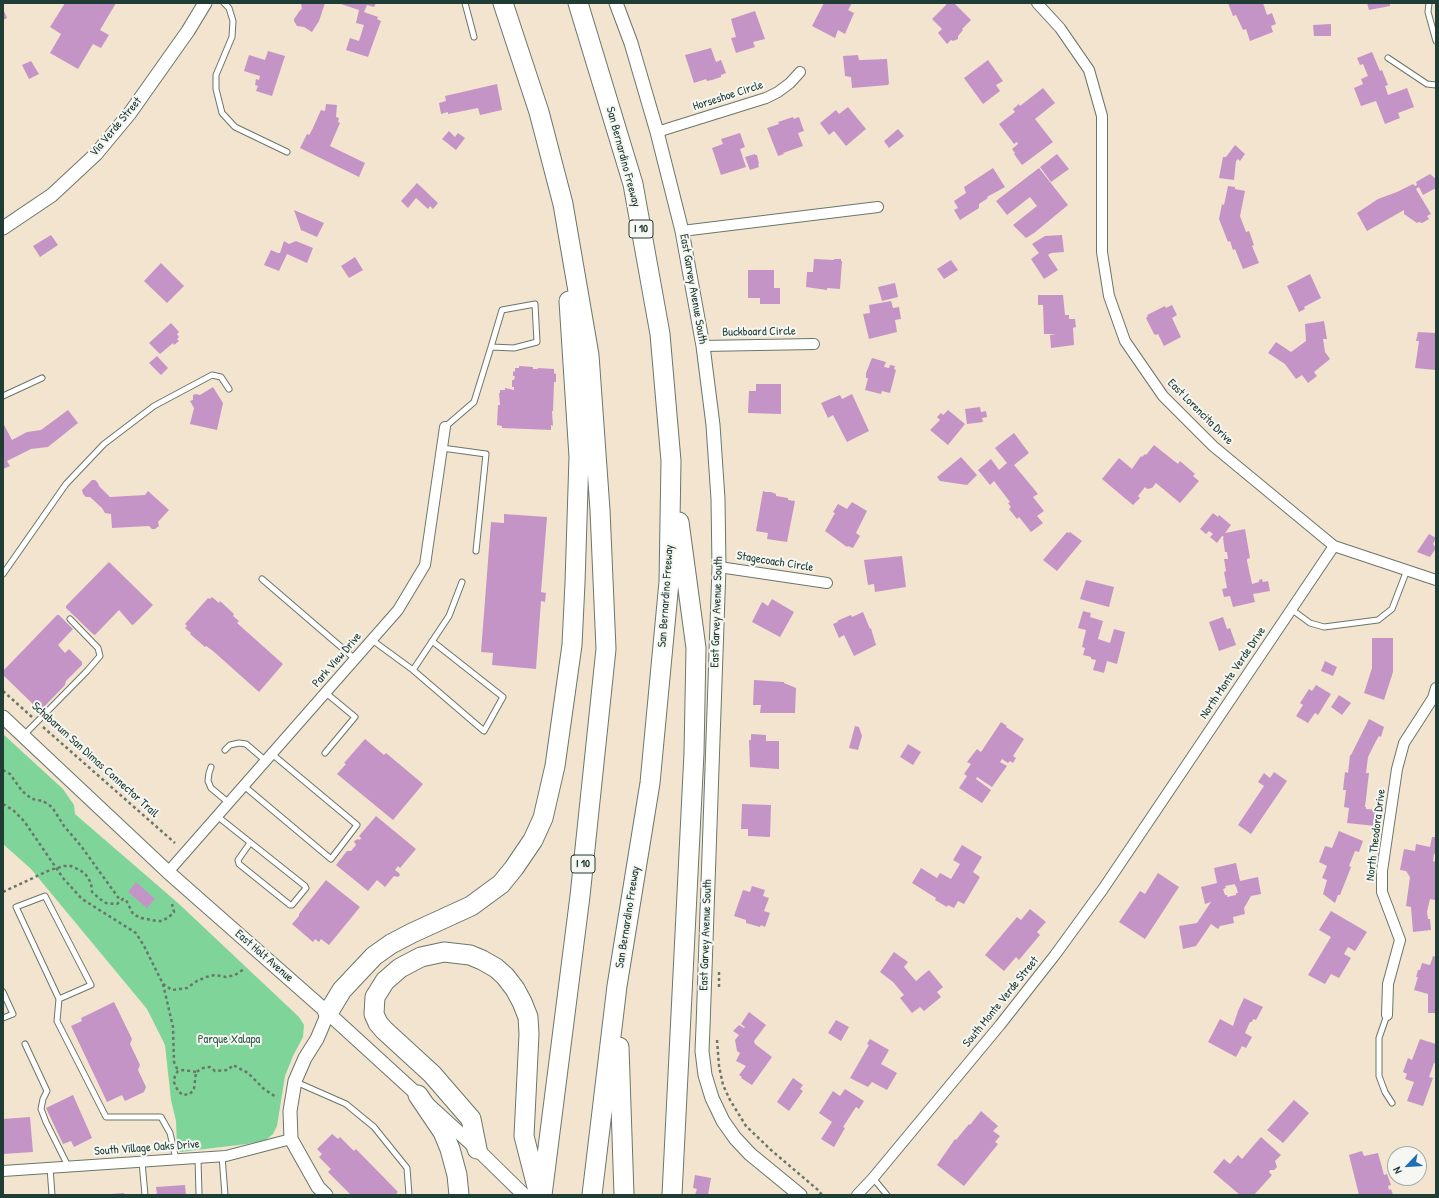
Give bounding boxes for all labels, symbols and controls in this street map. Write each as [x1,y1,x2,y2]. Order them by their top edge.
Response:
street label: Horseshoe Circle [691,78,765,114]
street label: Via Verde Street [87,94,145,160]
street label: San Bernardino Freeway [603,105,643,209]
road number: I 10 [629,220,653,238]
street label: East Garvey Avenue South [676,233,710,345]
street label: Buckboard Circle [722,324,796,340]
street label: East Lorencita Drive [1164,376,1236,448]
street label: San Bernardino Freeway [655,544,677,648]
street label: Stagecoach Circle [736,549,814,575]
street label: East Garvey Avenue South [708,556,726,668]
street label: North Monte Verde Drive [1197,624,1269,722]
street label: Park View Drive [309,630,365,690]
street label: Schabarum San Dimas Connector Trail [29,699,161,821]
street label: North Theodora Drive [1363,788,1389,882]
road number: I 10 [571,855,595,873]
street label: San Bernardino Freeway [613,865,643,969]
street label: East Garvey Avenue South [697,879,715,991]
street label: East Holt Avenue [232,927,296,985]
street label: South Monte Verde Street [960,954,1042,1050]
park label: Parque Xalapa [198,1033,260,1047]
street label: South Village Oaks Drive [94,1137,200,1159]
north arrow [1387,1146,1427,1186]
text: N [1389,1165,1405,1176]

